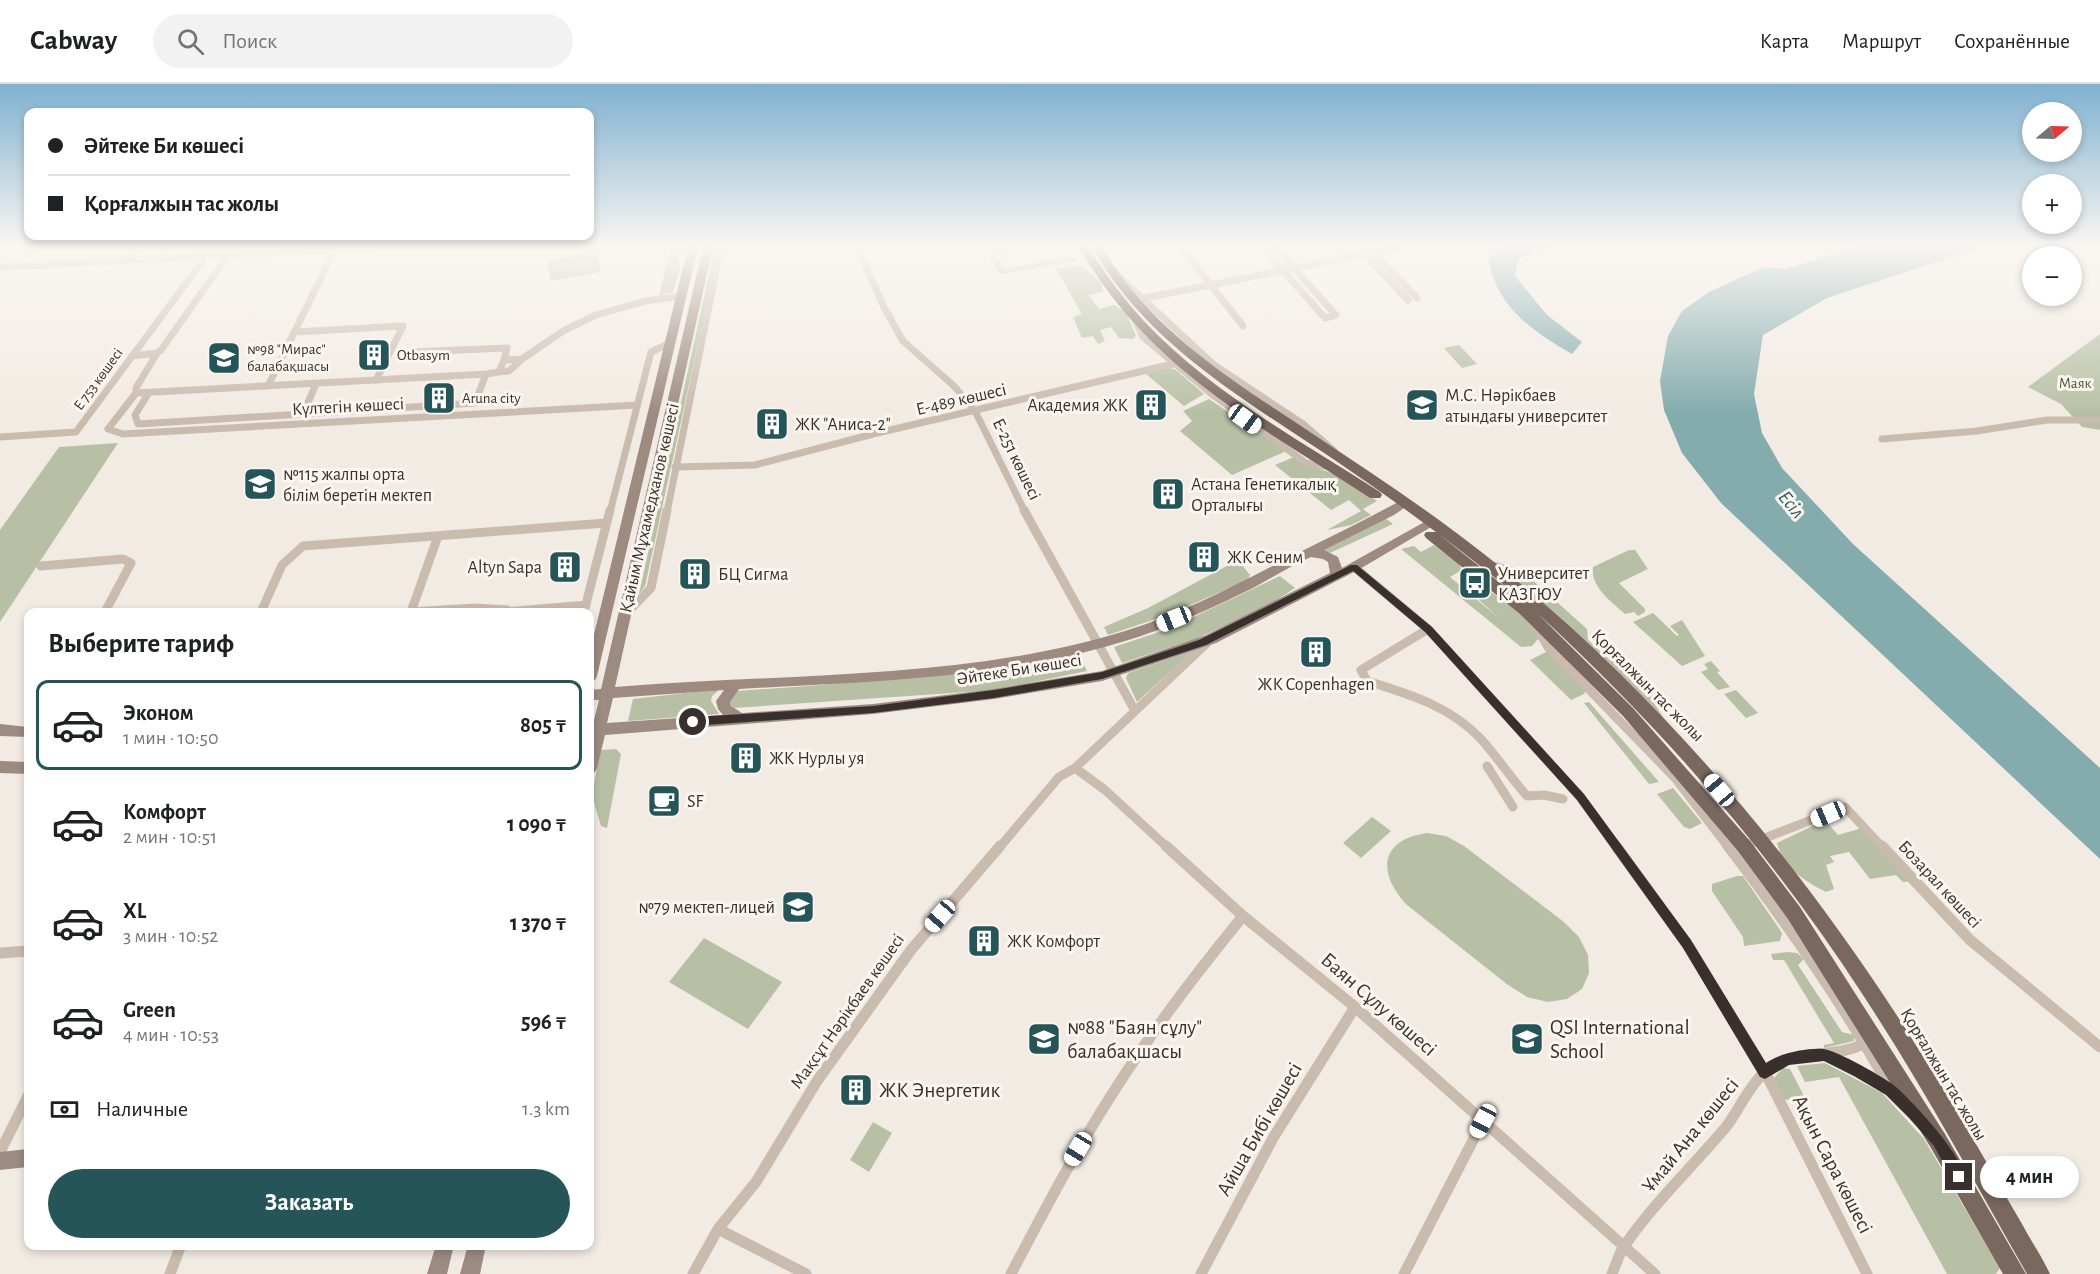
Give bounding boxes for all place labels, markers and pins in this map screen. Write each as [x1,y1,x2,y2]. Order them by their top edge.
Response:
building icon: Otbasym [356,337,392,373]
school or university icon: №98 "Мирас" балабақшасы [206,340,242,376]
place label: №98 "Мирас" балабақшасы [247,342,329,374]
place label: Otbasym [397,348,450,363]
building icon: Aruna city [421,380,457,416]
place label: М.С. Нәрікбаев атындағы университет [1445,386,1608,426]
building icon: Академия ЖК [1133,387,1169,423]
school or university icon: М.С. Нәрікбаев атындағы университет [1404,387,1440,423]
place label: Aruna city [462,391,521,406]
place label: Академия ЖК [1027,397,1129,415]
building icon: ЖК "Аниса-2" [754,406,790,442]
place label: ЖК "Аниса-2" [795,416,891,434]
school or university icon: №115 жалпы орта білім беретін мектеп [242,466,278,502]
place label: №115 жалпы орта білім беретін мектеп [283,466,432,505]
building icon: Астана Генетикалық Орталығы [1150,476,1186,512]
place label: Астана Генетикалық Орталығы [1191,476,1336,515]
building icon: ЖК Сеним [1186,539,1222,575]
building icon: Altyn Sapa [547,549,583,585]
place label: ЖК Сеним [1227,549,1303,567]
building icon: БЦ Сигма [677,556,713,592]
place label: Altyn Sapa [468,559,542,577]
bus stop icon: Университет КАЗГЮУ [1457,565,1493,601]
place label: Университет КАЗГЮУ [1498,565,1590,604]
place label: БЦ Сигма [718,566,788,584]
building icon: ЖК Copenhagen [1298,634,1334,670]
place label: ЖК Copenhagen [1258,676,1374,694]
building icon: ЖК Нурлы уя [728,740,764,776]
place label: ЖК Нурлы уя [769,750,864,768]
cafe icon: SF [646,783,682,819]
place label: SF [687,793,703,811]
school or university icon: №79 мектеп-лицей [780,889,816,925]
place label: №79 мектеп-лицей [638,899,775,917]
building icon: ЖК Комфорт [966,923,1002,959]
place label: ЖК Комфорт [1007,933,1101,951]
place label: №88 "Баян сұлу" балабақшасы [1067,1017,1202,1062]
place label: QSI International School [1550,1017,1690,1062]
school or university icon: №88 "Баян сұлу" балабақшасы [1026,1021,1062,1057]
school or university icon: QSI International School [1509,1021,1545,1057]
building icon: ЖК Энергетик [838,1072,874,1108]
place label: ЖК Энергетик [879,1080,1001,1101]

